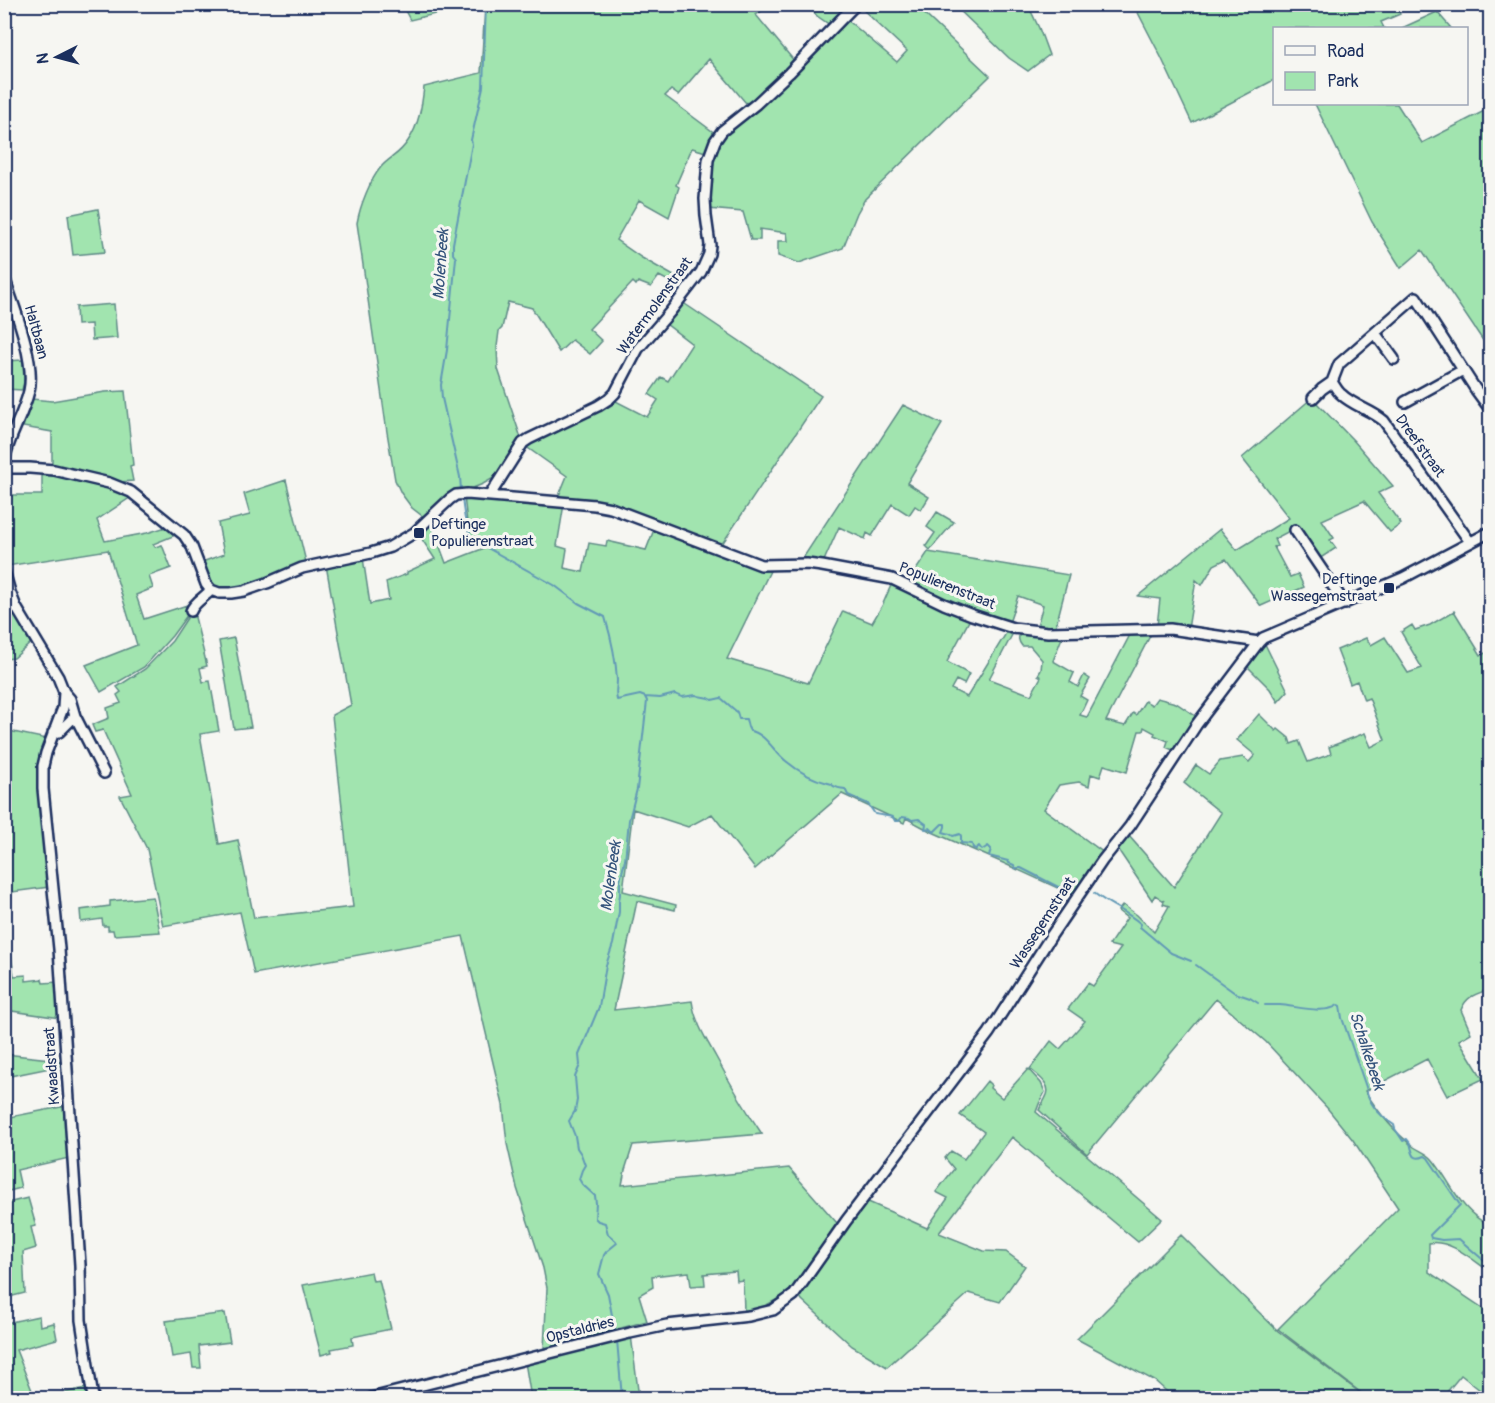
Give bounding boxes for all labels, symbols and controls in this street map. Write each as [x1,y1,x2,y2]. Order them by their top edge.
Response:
north arrow [27,27,87,87]
legend [1273,27,1468,105]
text: Road [1327,40,1364,63]
text: N [33,52,54,65]
text: Park [1327,70,1359,93]
water label: Molenbeek [429,227,454,300]
street label: Watermolenstraat [613,253,697,359]
street label: Haltbaan [20,303,52,361]
street label: Dreefstraat [1391,411,1450,482]
place label: Deftinge Populierenstraat [431,515,535,551]
marker: Deftinge Populierenstraat [412,526,426,540]
street label: Populierenstraat [896,558,999,614]
place label: Deftinge Wassegemstraat [1271,570,1378,606]
marker: Deftinge Wassegemstraat [1382,581,1396,595]
water label: Molenbeek [596,838,626,912]
street label: Wassegemstraat [1006,873,1080,973]
water label: Schalkebeek [1345,1009,1389,1094]
street label: Kwaadstraat [40,1025,64,1106]
street label: Opstaldries [544,1312,616,1348]

